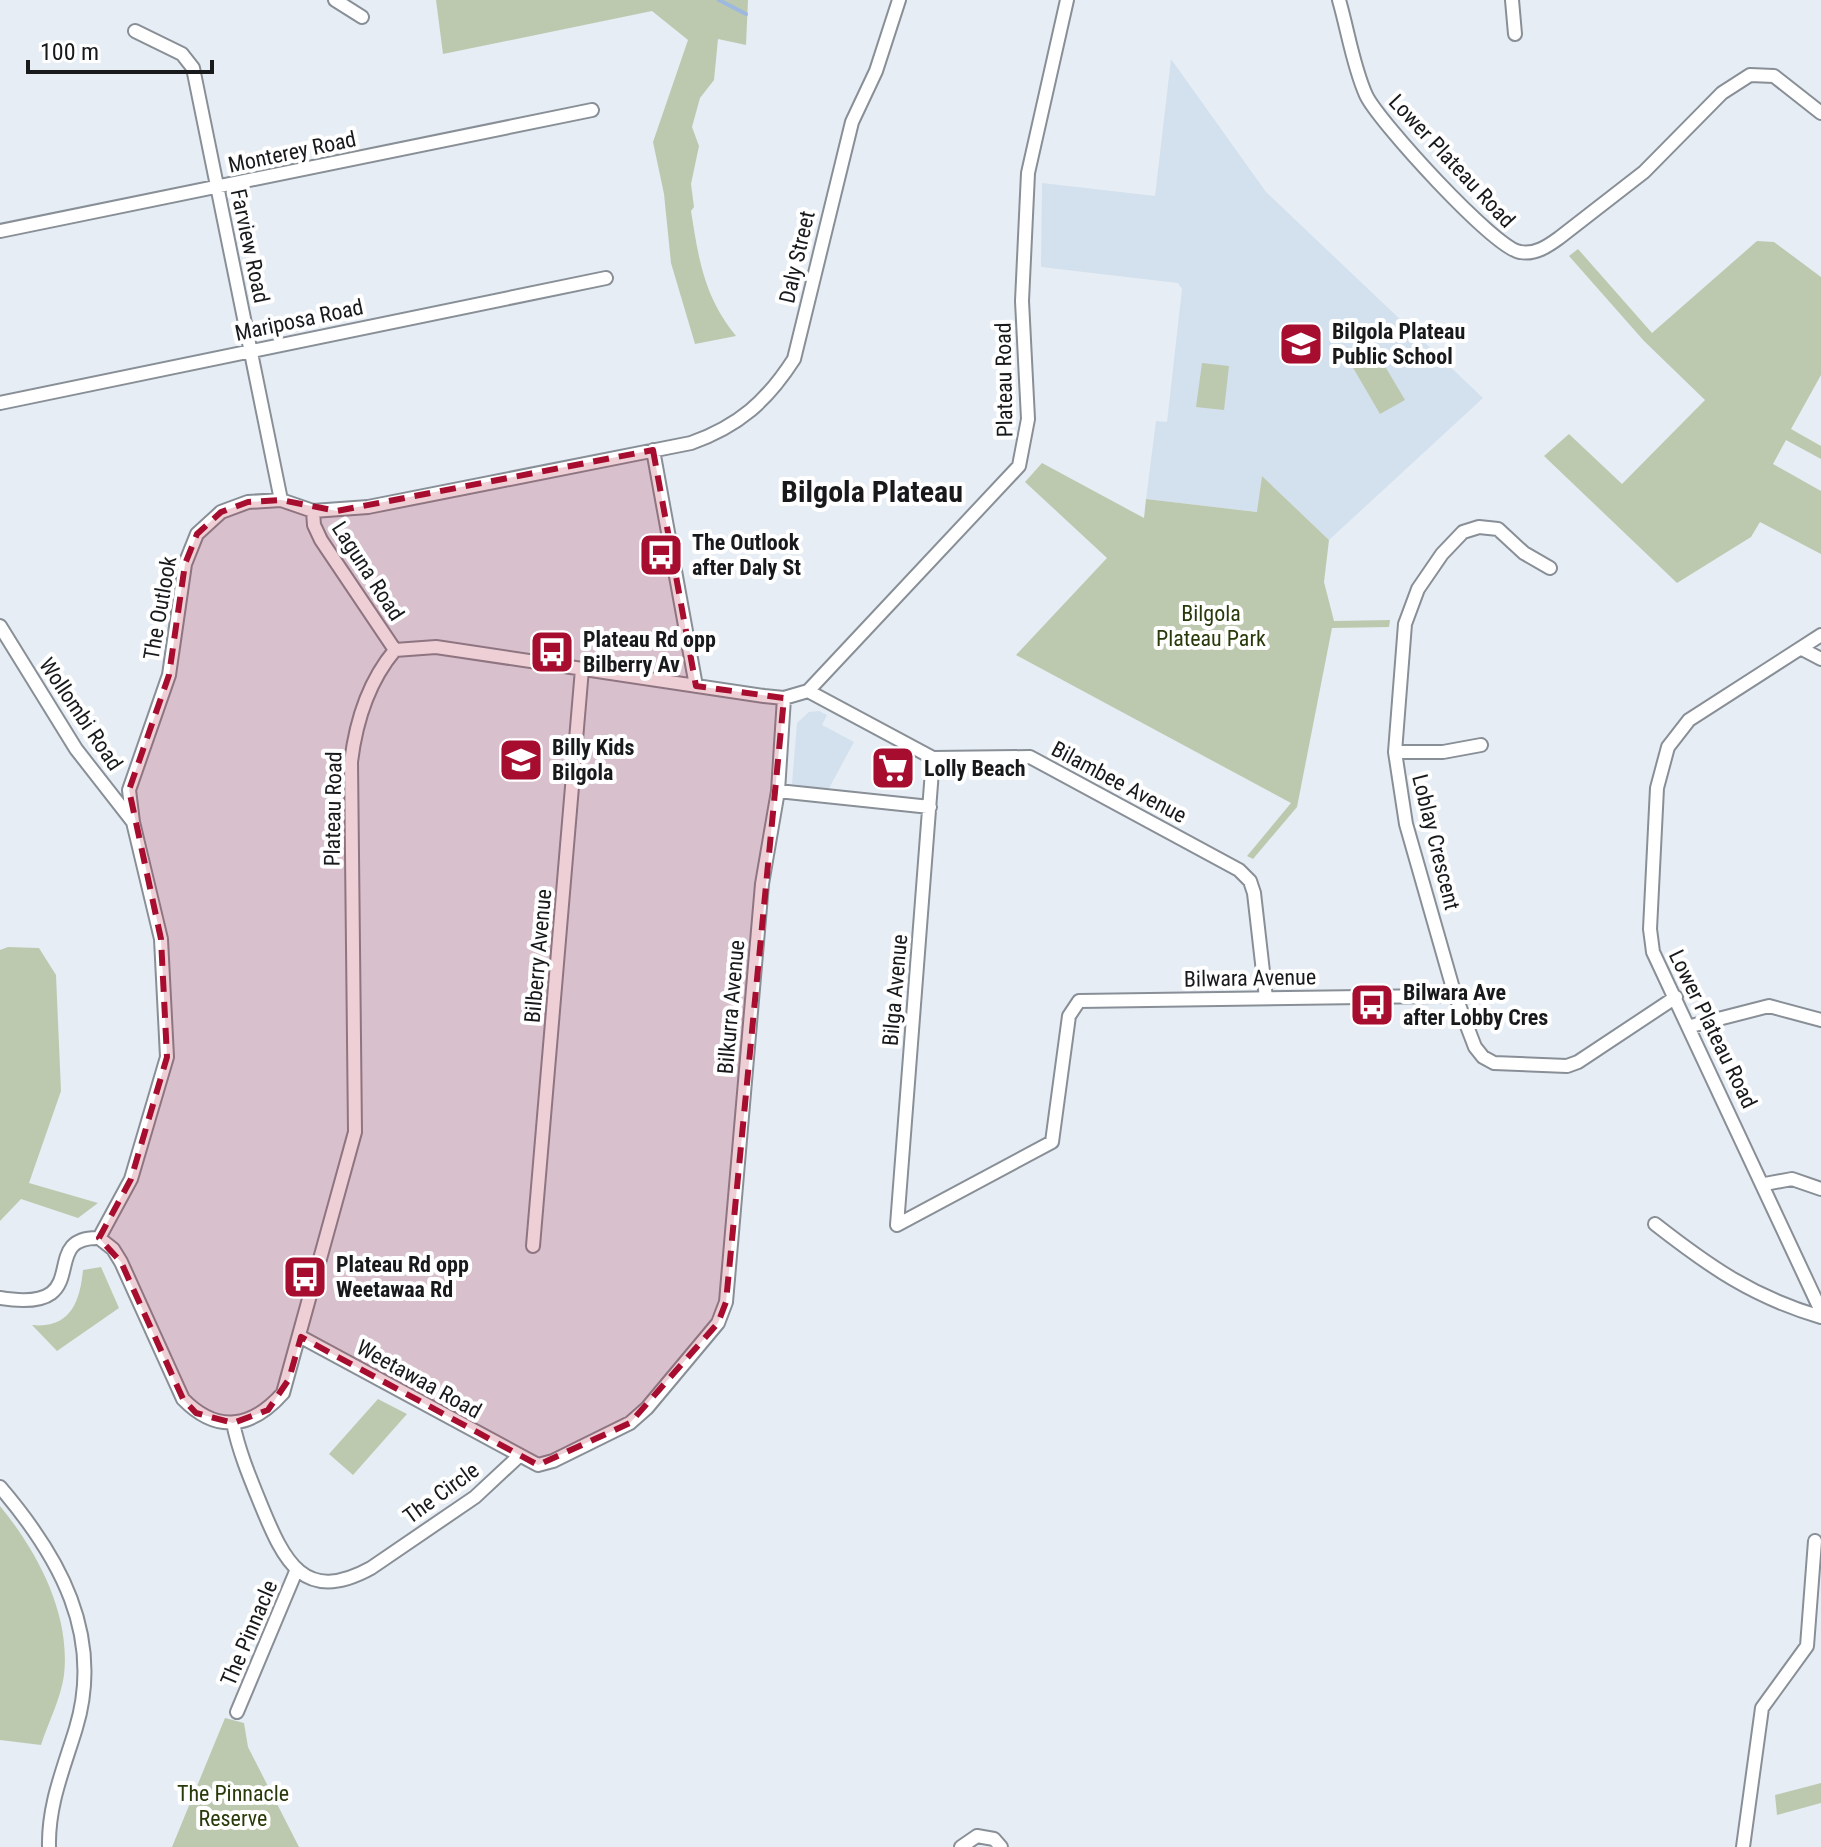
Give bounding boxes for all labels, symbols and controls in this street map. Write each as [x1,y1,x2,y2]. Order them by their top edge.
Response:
scale bar [28,24,212,74]
text: 100 m [40,38,99,66]
street label: Lower Plateau Road [1384,89,1520,233]
street label: Monterey Road [226,126,358,178]
street label: Farview Road [226,187,274,305]
street label: Daly Street [774,208,820,306]
street label: Mariposa Road [233,294,365,346]
place label: Bilgola Plateau Public School [1332,319,1465,369]
school or university icon: Bilgola Plateau Public School [1277,320,1325,368]
street label: Plateau Road [990,322,1018,438]
district label: Bilgola Plateau [781,474,963,509]
street label: Laguna Road [327,517,409,625]
place label: The Outlook after Daly St [692,530,801,580]
bus stop icon: The Outlook after Daly St [637,531,685,579]
street label: The Outlook [139,554,181,662]
park label: Bilgola Plateau Park [1156,601,1266,651]
place label: Plateau Rd opp Bilberry Av [583,627,716,677]
bus stop icon: Plateau Rd opp Bilberry Av [528,628,576,676]
street label: Wollombi Road [34,653,128,775]
place label: Billy Kids Bilgola [552,735,634,785]
school or university icon: Billy Kids Bilgola [497,736,545,784]
street label: Bilambee Avenue [1047,736,1191,828]
supermarket icon: Lolly Beach [869,744,917,792]
street label: Plateau Road [319,751,347,867]
place label: Lolly Beach [924,756,1026,781]
street label: Loblay Crescent [1407,772,1465,912]
street label: Bilberry Avenue [520,888,556,1024]
street label: Bilga Avenue [878,933,912,1047]
street label: Bilkurra Avenue [713,939,749,1075]
street label: Lower Plateau Road [1664,946,1762,1112]
street label: Bilwara Avenue [1184,964,1316,992]
place label: Bilwara Ave after Lobby Cres [1403,980,1548,1030]
bus stop icon: Bilwara Ave after Lobby Cres [1348,981,1396,1029]
place label: Plateau Rd opp Weetawaa Rd [336,1252,469,1302]
bus stop icon: Plateau Rd opp Weetawaa Rd [281,1253,329,1301]
street label: Weetawaa Road [352,1334,486,1424]
street label: The Circle [398,1457,484,1529]
street label: The Pinnacle [216,1577,282,1689]
park label: The Pinnacle Reserve [177,1781,289,1831]

